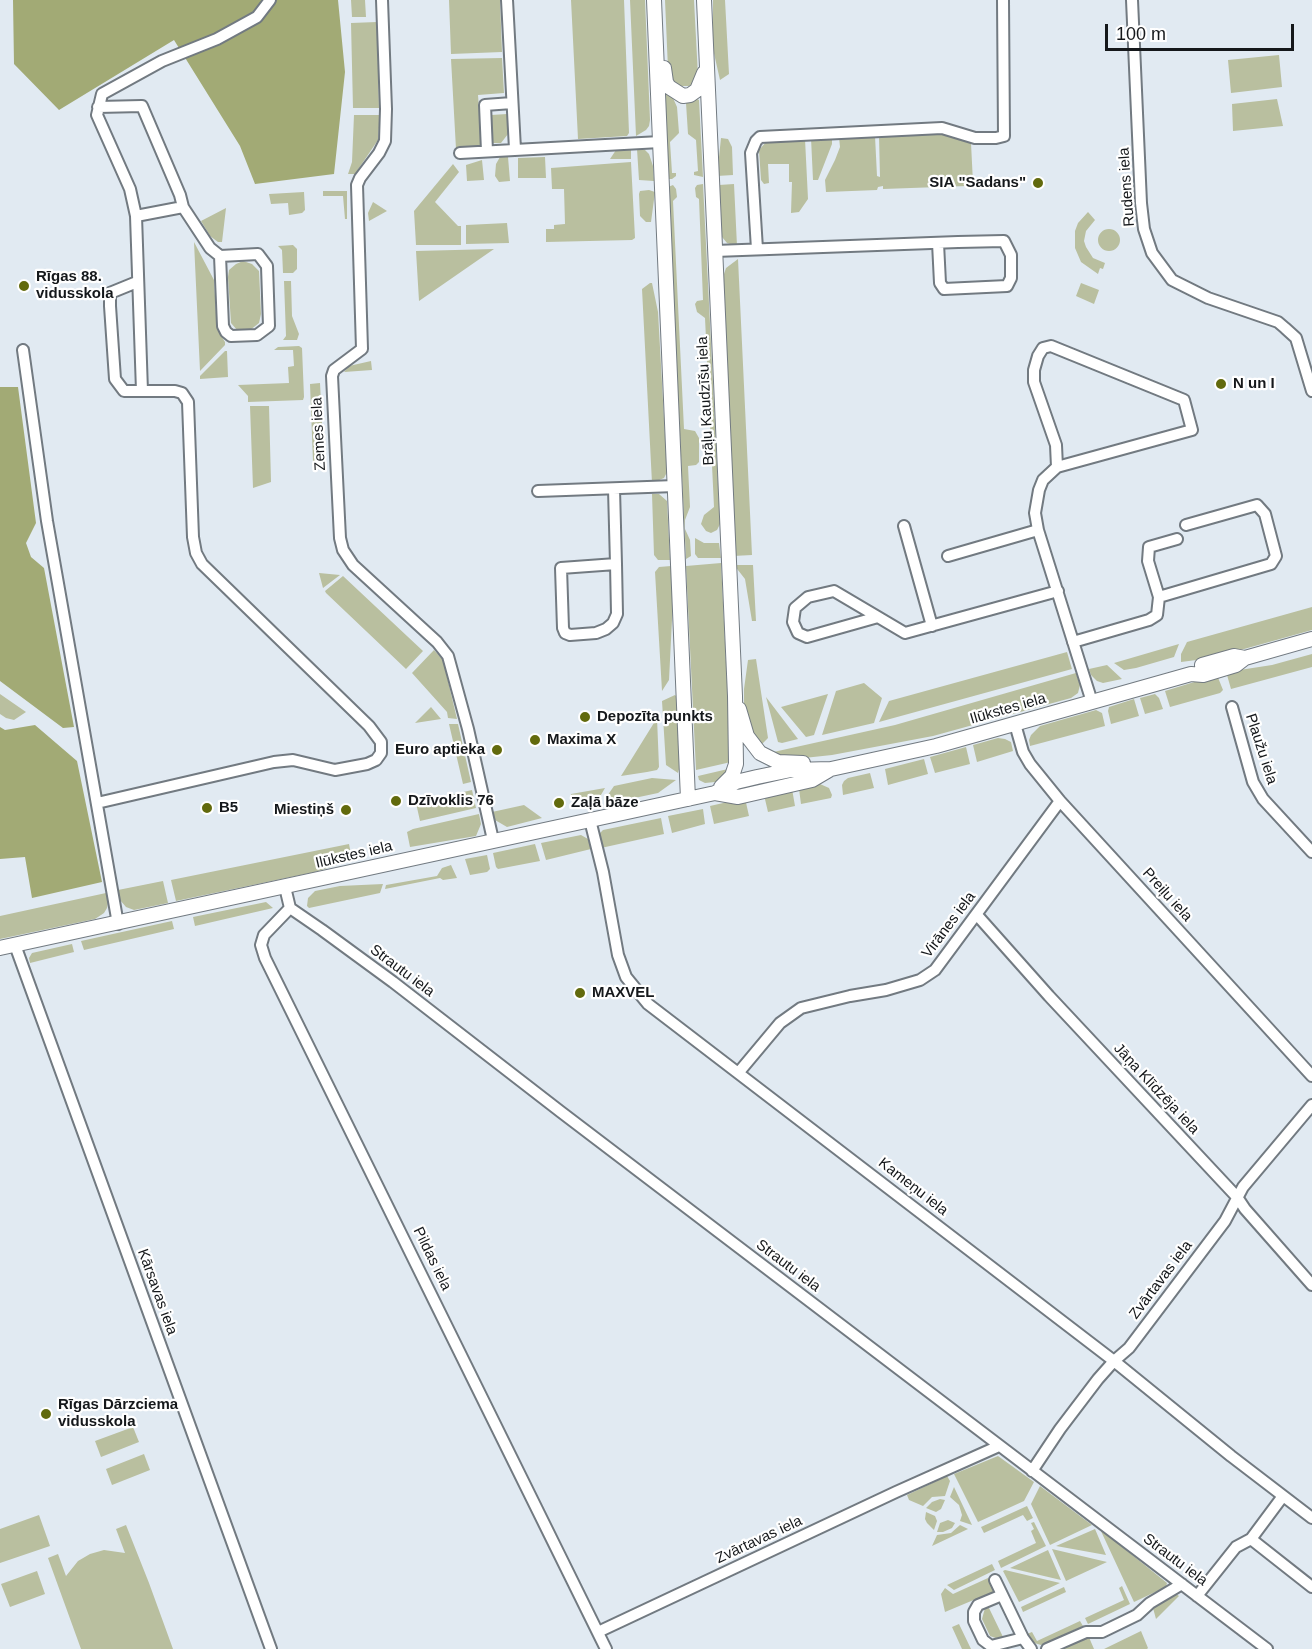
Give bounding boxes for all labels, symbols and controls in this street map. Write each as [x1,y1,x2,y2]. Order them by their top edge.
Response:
scale bar [1108,12,1297,50]
text: 100 m [1116,24,1166,44]
street label: Rudens iela [1115,147,1139,227]
place label: SIA "Sadans" [929,174,1026,192]
marker: SIA "Sadans" [1031,176,1045,190]
place label: Rīgas 88. vidusskola [36,268,114,303]
marker: Rīgas 88. vidusskola [17,279,31,293]
street label: Brāļu Kaudzīšu iela [694,336,718,466]
place label: N un I [1233,375,1275,393]
marker: N un I [1214,377,1228,391]
street label: Zemes iela [308,397,330,471]
street label: Ilūkstes iela [968,690,1048,728]
place label: Depozīta punkts [597,708,713,726]
marker: Depozīta punkts [578,710,592,724]
street label: Plaužu iela [1241,711,1281,787]
place label: Maxima X [547,731,616,749]
marker: Maxima X [528,733,542,747]
place label: Euro aptieka [395,741,485,759]
marker: Euro aptieka [490,743,504,757]
place label: Dzīvoklis 76 [408,792,494,810]
marker: Dzīvoklis 76 [389,794,403,808]
place label: Zaļā bāze [571,794,639,812]
marker: Zaļā bāze [552,796,566,810]
place label: B5 [219,799,238,817]
marker: B5 [200,801,214,815]
place label: Miestiņš [274,801,334,819]
marker: Miestiņš [339,803,353,817]
street label: Ilūkstes iela [314,837,394,873]
street label: Preiļu iela [1138,865,1196,925]
street label: Virānes iela [918,888,980,962]
street label: Strautu iela [366,941,438,1001]
place label: MAXVEL [592,984,655,1002]
marker: MAXVEL [573,986,587,1000]
street label: Jāņa Klīdzēja iela [1109,1040,1203,1138]
street label: Kameņu iela [875,1154,951,1220]
street label: Pildas iela [409,1224,455,1294]
street label: Strautu iela [752,1236,824,1296]
street label: Zvārtavas iela [1126,1237,1196,1323]
street label: Kārsavas iela [133,1247,181,1337]
place label: Rīgas Dārzciema vidusskola [58,1396,178,1431]
marker: Rīgas Dārzciema vidusskola [39,1407,53,1421]
street label: Zvārtavas iela [713,1512,805,1568]
street label: Strautu iela [1139,1530,1211,1590]

